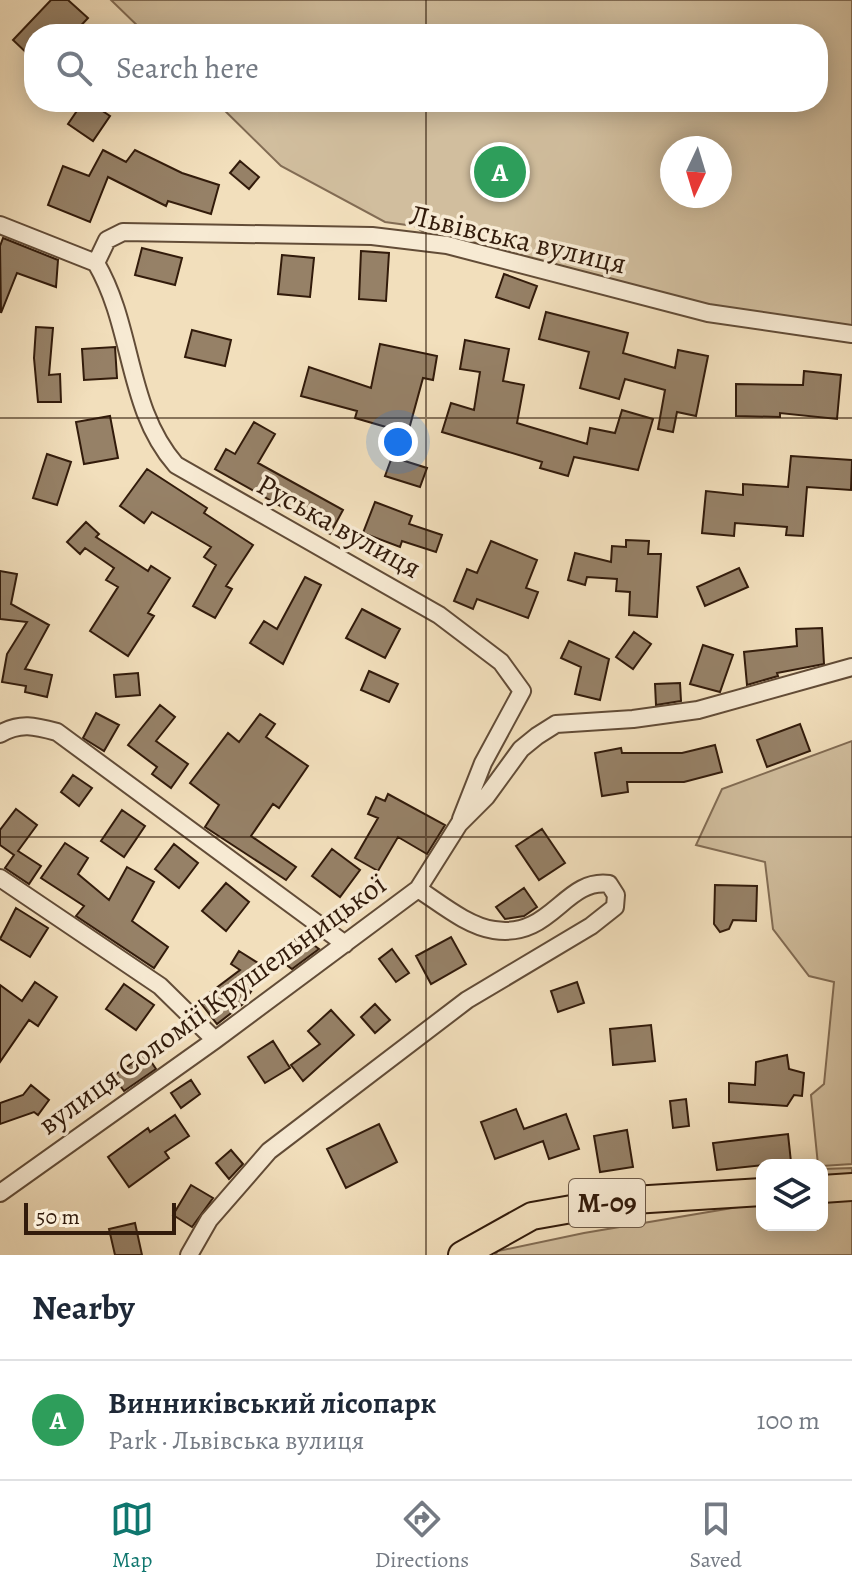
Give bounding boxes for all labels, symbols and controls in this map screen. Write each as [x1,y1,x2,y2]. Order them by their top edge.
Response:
search box [24,24,828,112]
icon: search [52,46,96,90]
text: Search here [116,48,259,88]
north arrow [660,136,732,208]
pin: A [474,142,526,202]
street label: Львівська вулиця [406,195,630,283]
your location [378,422,418,462]
street label: Руська вулиця [250,464,428,588]
street label: вулиця Соломії Крушельницької [30,864,394,1144]
map controls [756,1159,828,1231]
button: layers [756,1159,828,1231]
road number: М-09 [569,1179,645,1227]
scale bar [24,1199,176,1235]
text: 50 m [36,1202,80,1232]
text: Nearby [32,1284,135,1331]
text: Винниківський лісопарк [108,1383,437,1423]
text: A [50,1403,66,1438]
text: 100 m [757,1403,820,1438]
text: Park · Львівська вулиця [108,1423,364,1458]
tab: Map [110,1497,154,1575]
tab: Directions [375,1497,469,1575]
tab: Saved [690,1497,742,1575]

